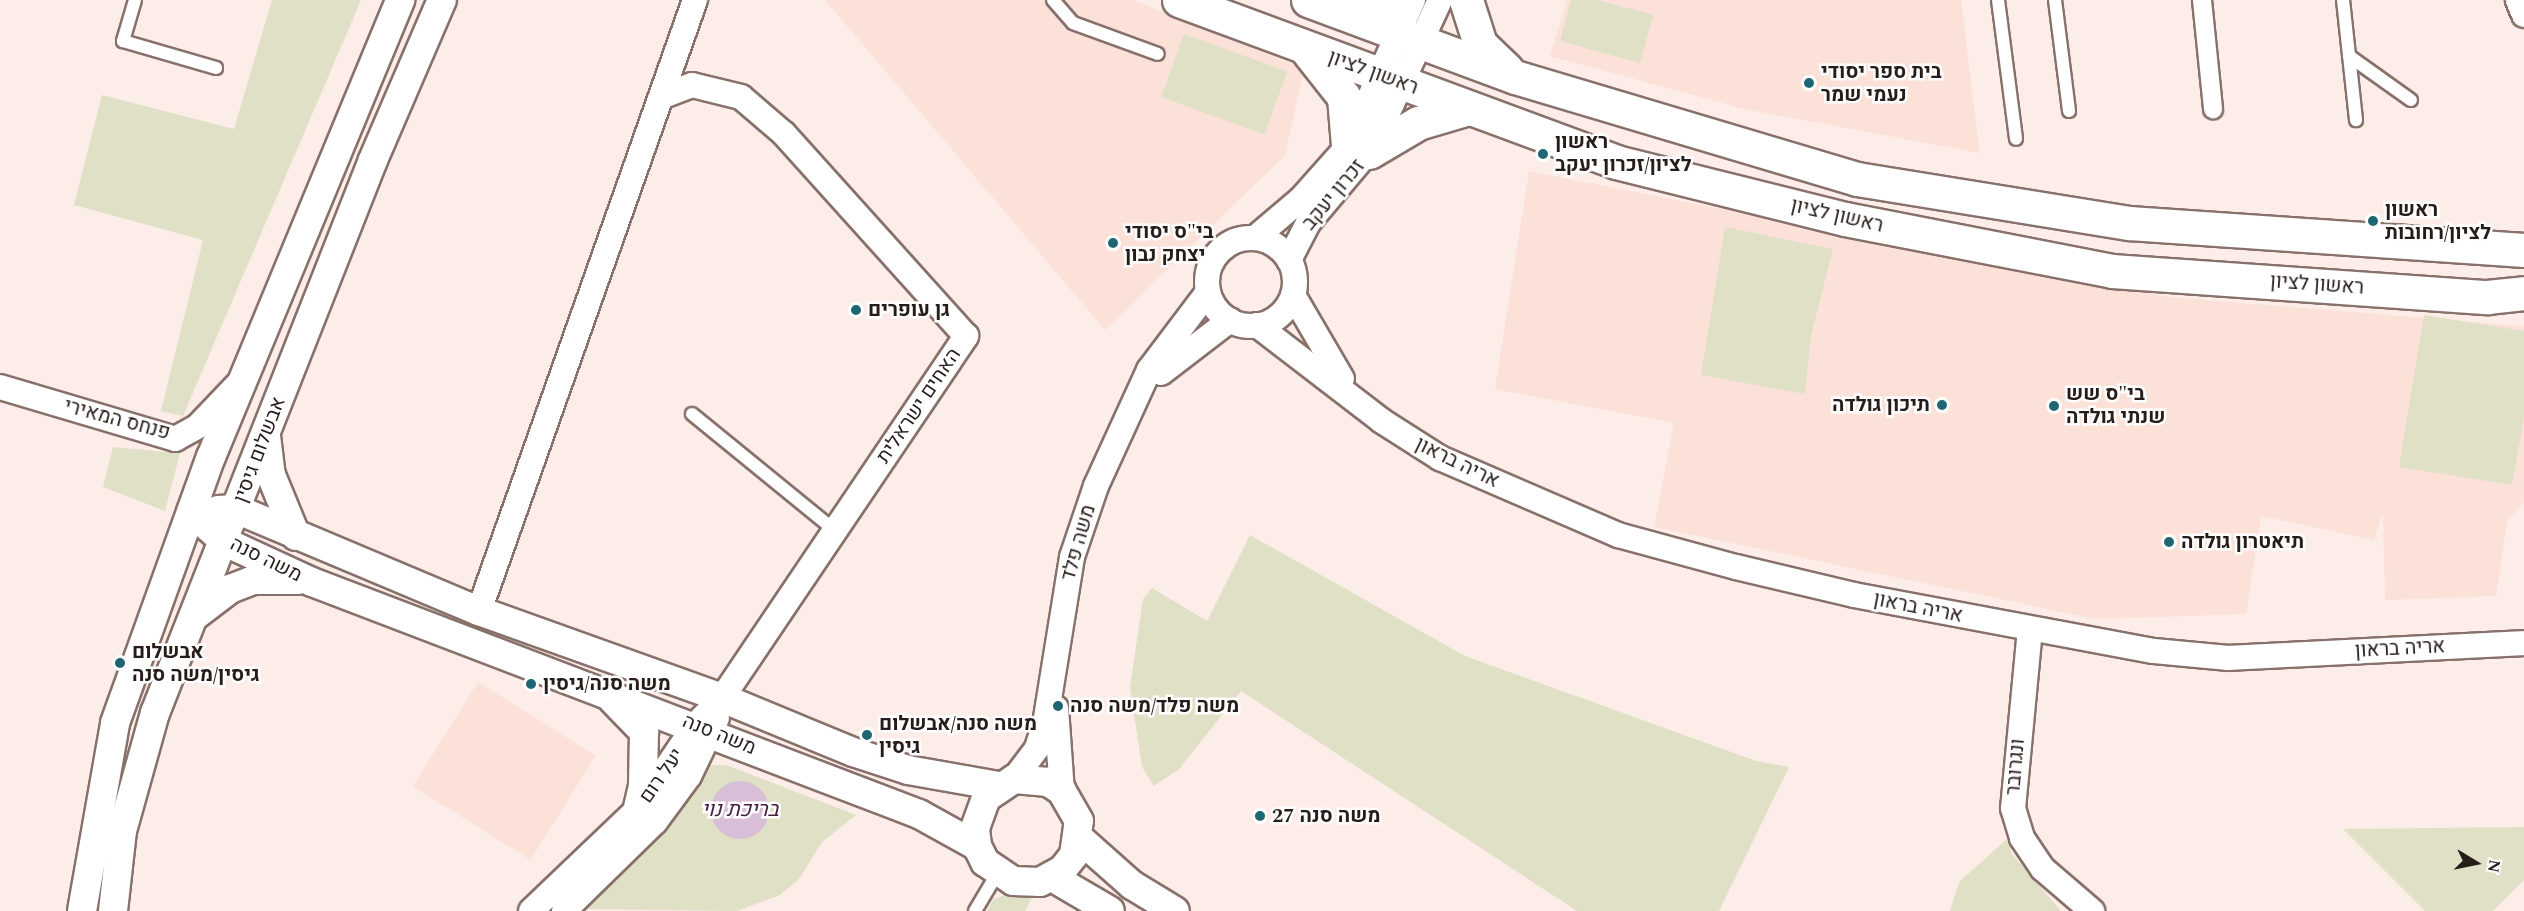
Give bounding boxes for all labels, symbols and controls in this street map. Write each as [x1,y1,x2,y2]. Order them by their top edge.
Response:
street label: ראשון לציון [1325,46,1421,100]
place label: בית ספר יסודי נעמי שמר [1821,60,1942,107]
marker: בית ספר יסודי נעמי שמר [1802,76,1816,90]
place label: ראשון לציון/זכרון יעקב [1555,130,1691,177]
marker: ראשון לציון/זכרון יעקב [1536,147,1550,161]
street label: זכרון יעקב [1298,155,1370,235]
street label: ראשון לציון [1788,194,1886,238]
place label: ראשון לציון/רחובות [2385,198,2491,245]
marker: ראשון לציון/רחובות [2366,214,2380,228]
place label: בי"ס יסודי יצחק נבון [1125,220,1214,267]
marker: בי"ס יסודי יצחק נבון [1106,236,1120,250]
street label: ראשון לציון [2269,270,2365,300]
place label: גן עופרים [868,298,950,322]
marker: גן עופרים [849,303,863,317]
street label: האחים ישראלית [872,344,966,468]
place label: בי"ס שש שנתי גולדה [2066,382,2165,429]
place label: תיכון גולדה [1832,393,1930,417]
street label: פנחס המאירי [61,394,173,446]
street label: אבשלום גיסין [229,394,291,506]
marker: תיכון גולדה [1935,398,1949,412]
marker: בי"ס שש שנתי גולדה [2047,399,2061,413]
street label: אריה בראון [1411,432,1503,494]
street label: משה פלד [1057,502,1101,584]
place label: תיאטרון גולדה [2181,530,2304,554]
street label: משה סנה [226,532,306,588]
marker: תיאטרון גולדה [2162,535,2176,549]
street label: אריה בראון [1871,588,1965,628]
street label: אריה בראון [2354,635,2446,663]
place label: אבשלום גיסין/משה סנה [132,640,260,687]
marker: אבשלום גיסין/משה סנה [113,656,127,670]
place label: משה סנה/גיסין [543,672,671,696]
marker: משה סנה/גיסין [524,677,538,691]
place label: משה פלד/משה סנה [1070,694,1239,718]
marker: משה פלד/משה סנה [1051,699,1065,713]
street label: משה סנה [679,709,759,761]
place label: משה סנה/אבשלום גיסין [879,712,1037,759]
marker: משה סנה/אבשלום גיסין [860,728,874,742]
street label: ונגרובר [2002,738,2030,796]
street label: יעל רום [635,744,689,808]
water label: בריכת נוי [701,797,779,823]
place label: משה סנה 27 [1272,804,1381,828]
marker: משה סנה 27 [1253,809,1267,823]
north arrow [2446,833,2506,893]
text: N [2481,858,2507,875]

